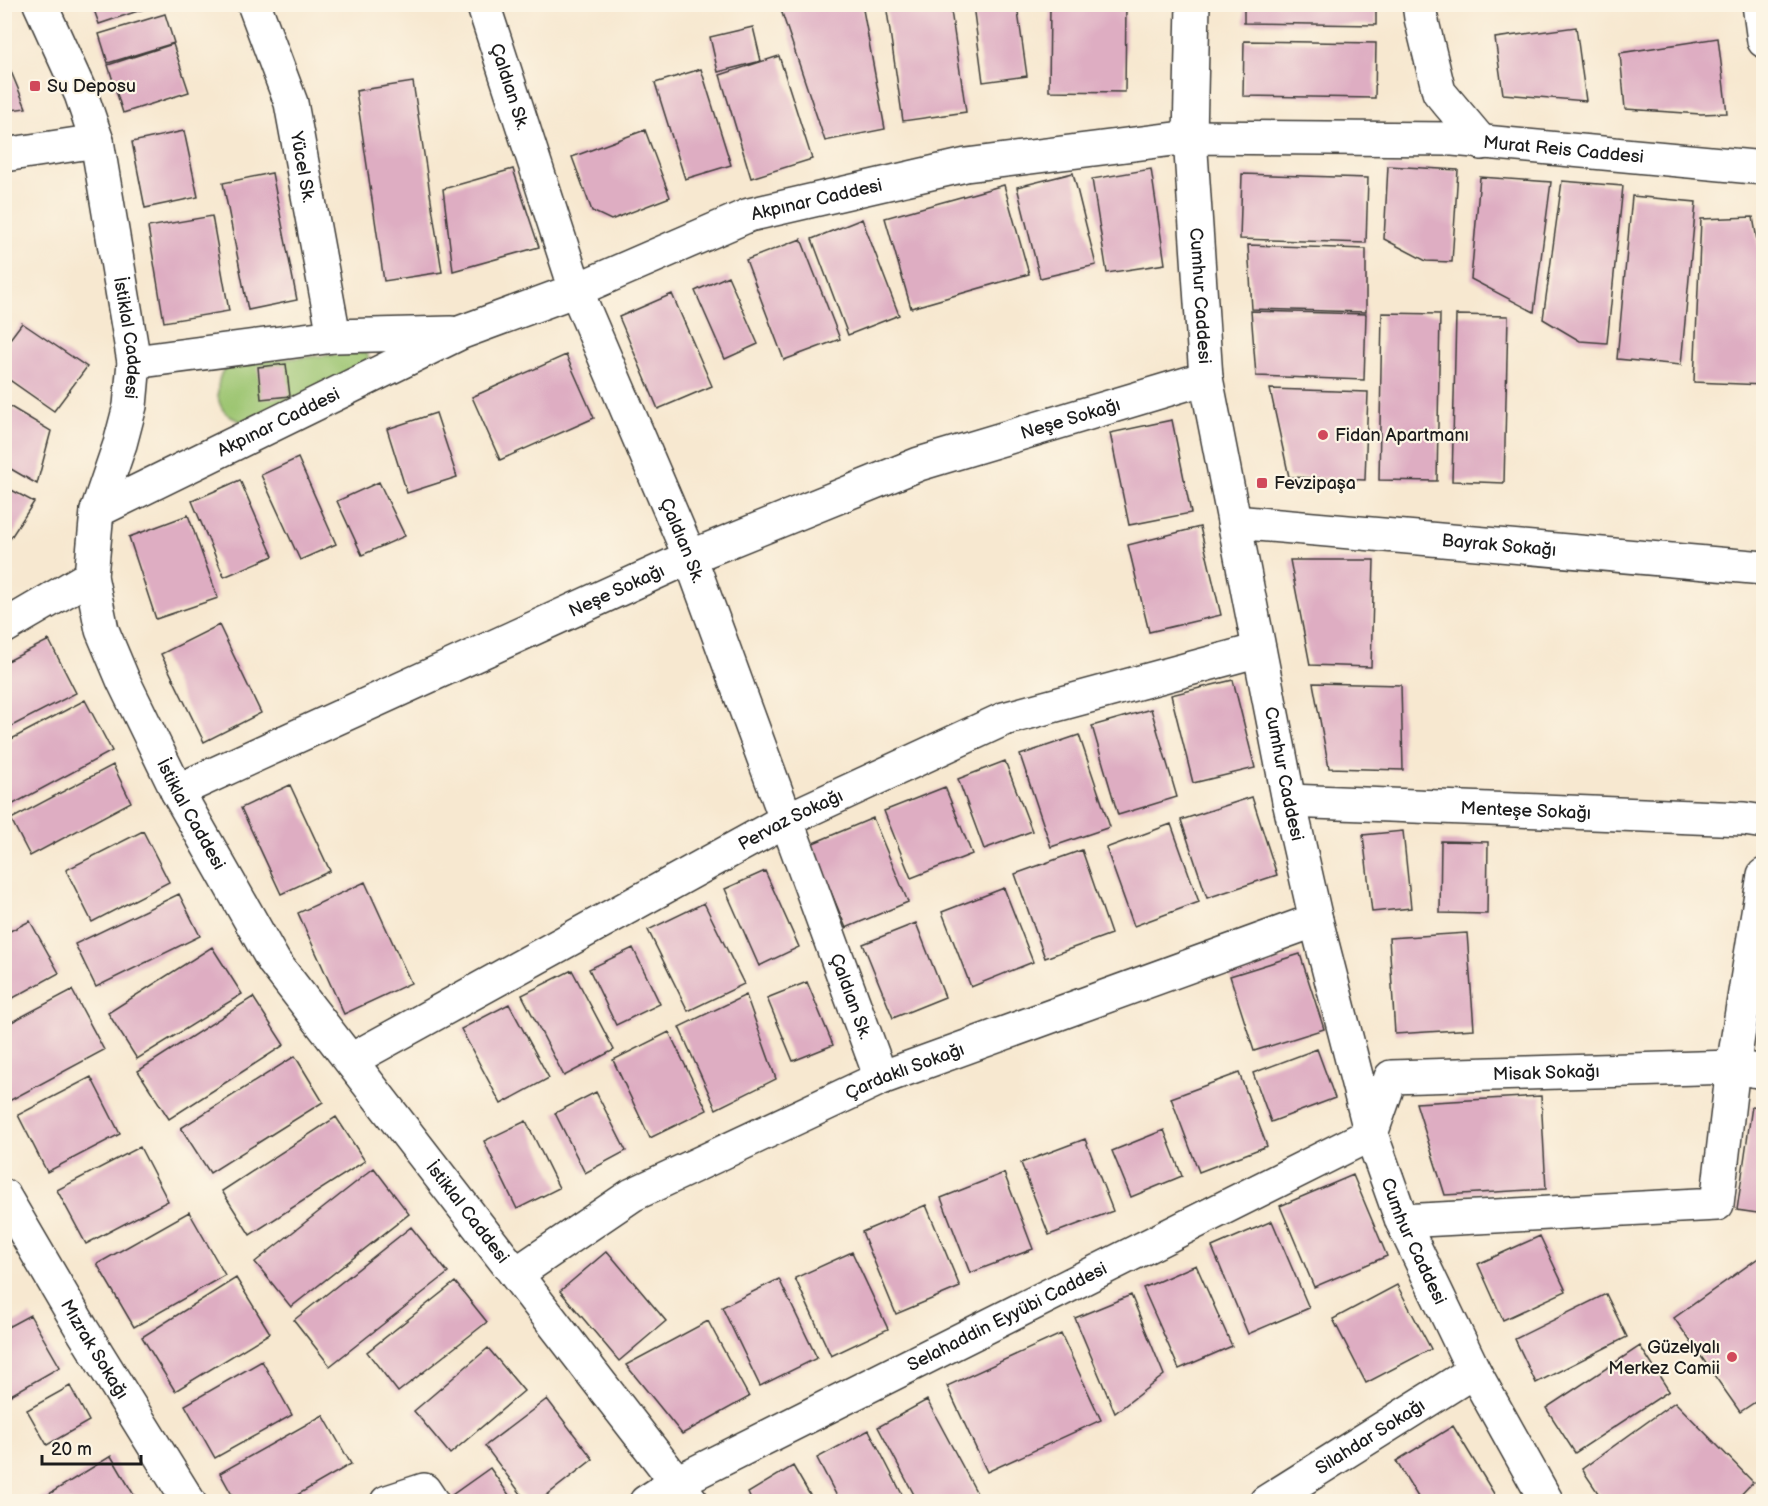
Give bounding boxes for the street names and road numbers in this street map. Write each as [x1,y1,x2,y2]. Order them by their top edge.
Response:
street label: Çaldıan Sk. [486,41,533,133]
street label: Yücel Sk. [285,129,319,205]
street label: Murat Reis Caddesi [1482,132,1645,168]
street label: Akpınar Caddesi [749,175,884,225]
street label: Cumhur Caddesi [1185,227,1215,364]
street label: İstiklal Caddesi [109,275,144,400]
street label: Akpınar Caddesi [214,384,343,461]
street label: Neşe Sokağı [1018,394,1123,444]
street label: Çaldıan Sk. [655,495,709,586]
street label: Bayrak Sokağı [1441,530,1557,561]
street label: Neşe Sokağı [566,560,668,622]
street label: Cumhur Caddesi [1260,705,1308,843]
street label: İstiklal Caddesi [152,755,229,873]
street label: Pervaz Sokağı [735,785,846,855]
street label: Menteşe Sokağı [1460,798,1592,824]
street label: Çaldıan Sk. [825,951,876,1042]
street label: Çardaklı Sokağı [842,1039,967,1104]
street label: Misak Sokağı [1493,1061,1600,1085]
street label: İstiklal Caddesi [421,1157,513,1268]
street label: Cumhur Caddesi [1376,1175,1451,1308]
street label: Selahaddin Eyyübi Caddesi [904,1258,1111,1376]
street label: Mızrak Sokağı [56,1296,133,1403]
street label: Silahdar Sokağı [1312,1395,1429,1479]

